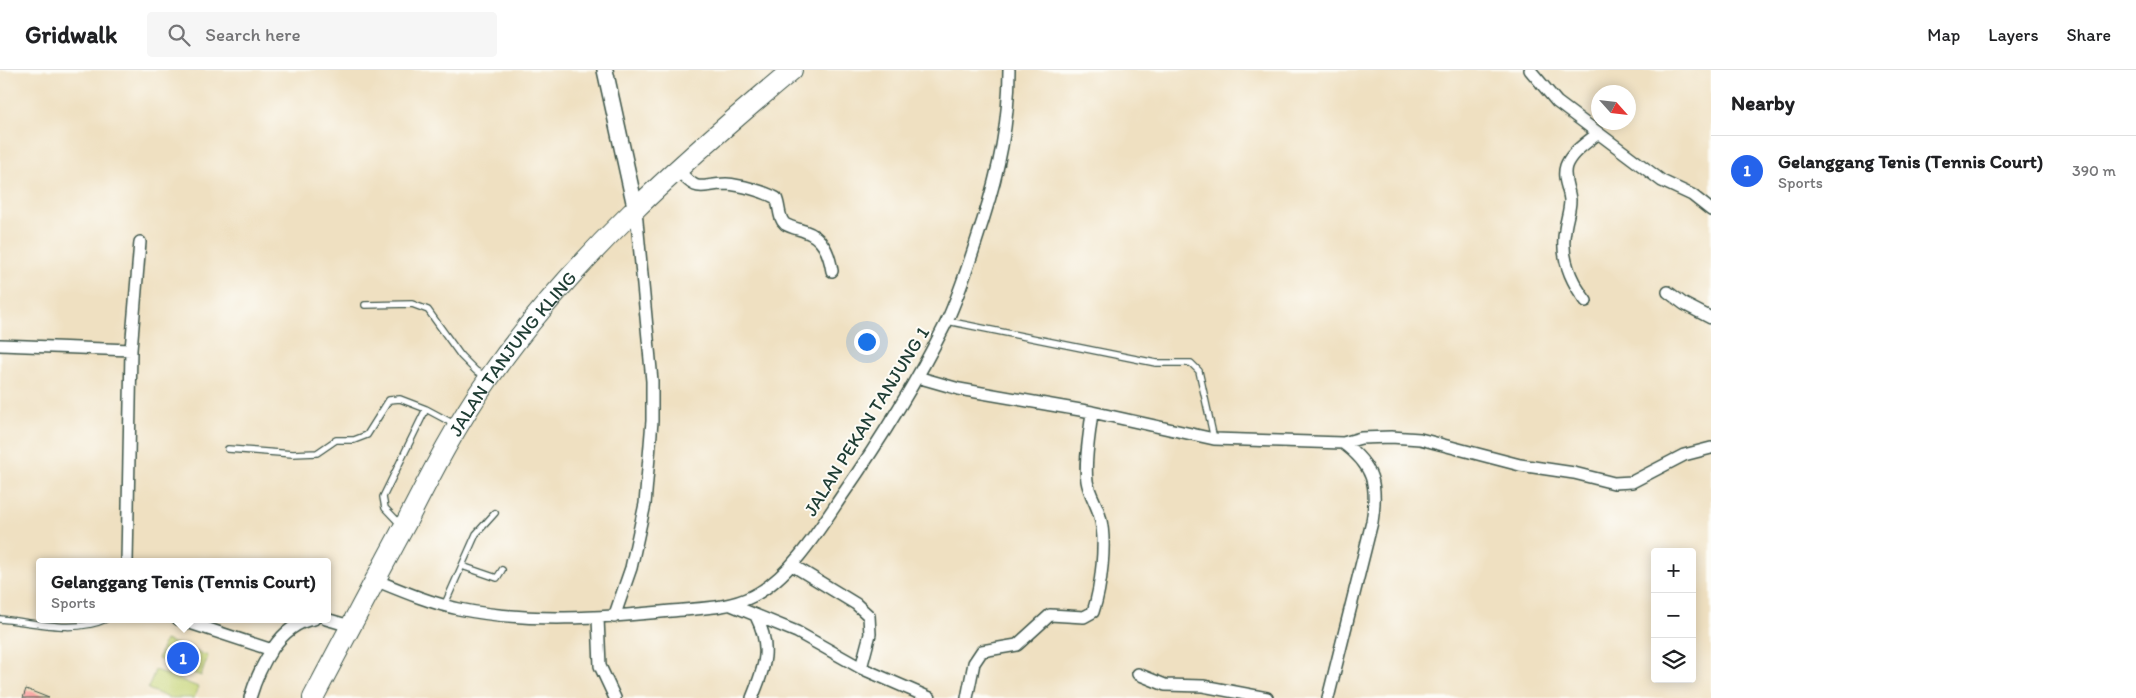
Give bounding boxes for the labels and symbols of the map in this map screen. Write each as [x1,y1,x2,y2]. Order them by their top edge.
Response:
north arrow [1591,85,1636,130]
street label: JALAN TANJUNG KLING [444,266,582,440]
street label: JALAN PEKAN TANJUNG 1 [799,322,934,520]
your location [854,329,880,355]
pin: 1 [167,639,199,677]

